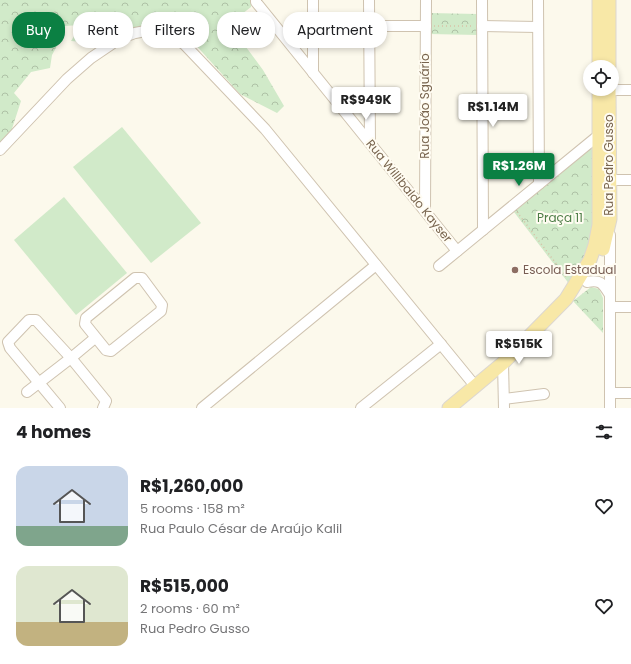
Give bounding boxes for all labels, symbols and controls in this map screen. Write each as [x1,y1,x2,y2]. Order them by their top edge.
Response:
chip: Buy [12,12,65,48]
chip: Rent [73,12,133,48]
chip: Filters [141,12,209,48]
chip: New [217,12,275,48]
chip: Apartment [283,12,387,48]
street label: Rua João Sguário [416,53,433,159]
map controls [583,60,619,96]
button: locate [583,60,619,96]
pin: R$949K [333,87,399,121]
text: R$949K [341,90,391,109]
pin: R$1.14M [456,94,530,128]
text: R$1.14M [467,97,519,116]
street label: Rua Pedro Gusso [600,114,617,216]
street label: Rua Willibaldo Kayser [362,136,457,246]
pin: R$1.26M [482,153,556,187]
text: R$1.26M [492,156,546,175]
park label: Praça 11 [537,209,583,226]
place label: Escola Estadual [523,261,616,278]
marker: Escola Estadual [510,265,520,275]
pin: R$515K [486,331,552,365]
text: R$515K [495,334,543,353]
text: 4 homes [16,420,91,444]
icon: filters [593,421,615,443]
text: R$1,260,000 [140,474,243,498]
icon: home [48,482,96,530]
icon: heart [593,495,615,517]
text: 5 rooms · 158 m² [140,499,245,518]
text: Rua Paulo César de Araújo Kalil [140,519,342,538]
text: R$515,000 [140,574,229,598]
icon: home [48,582,96,630]
icon: heart [593,595,615,617]
text: 2 rooms · 60 m² [140,599,240,618]
text: Rua Pedro Gusso [140,619,250,638]

